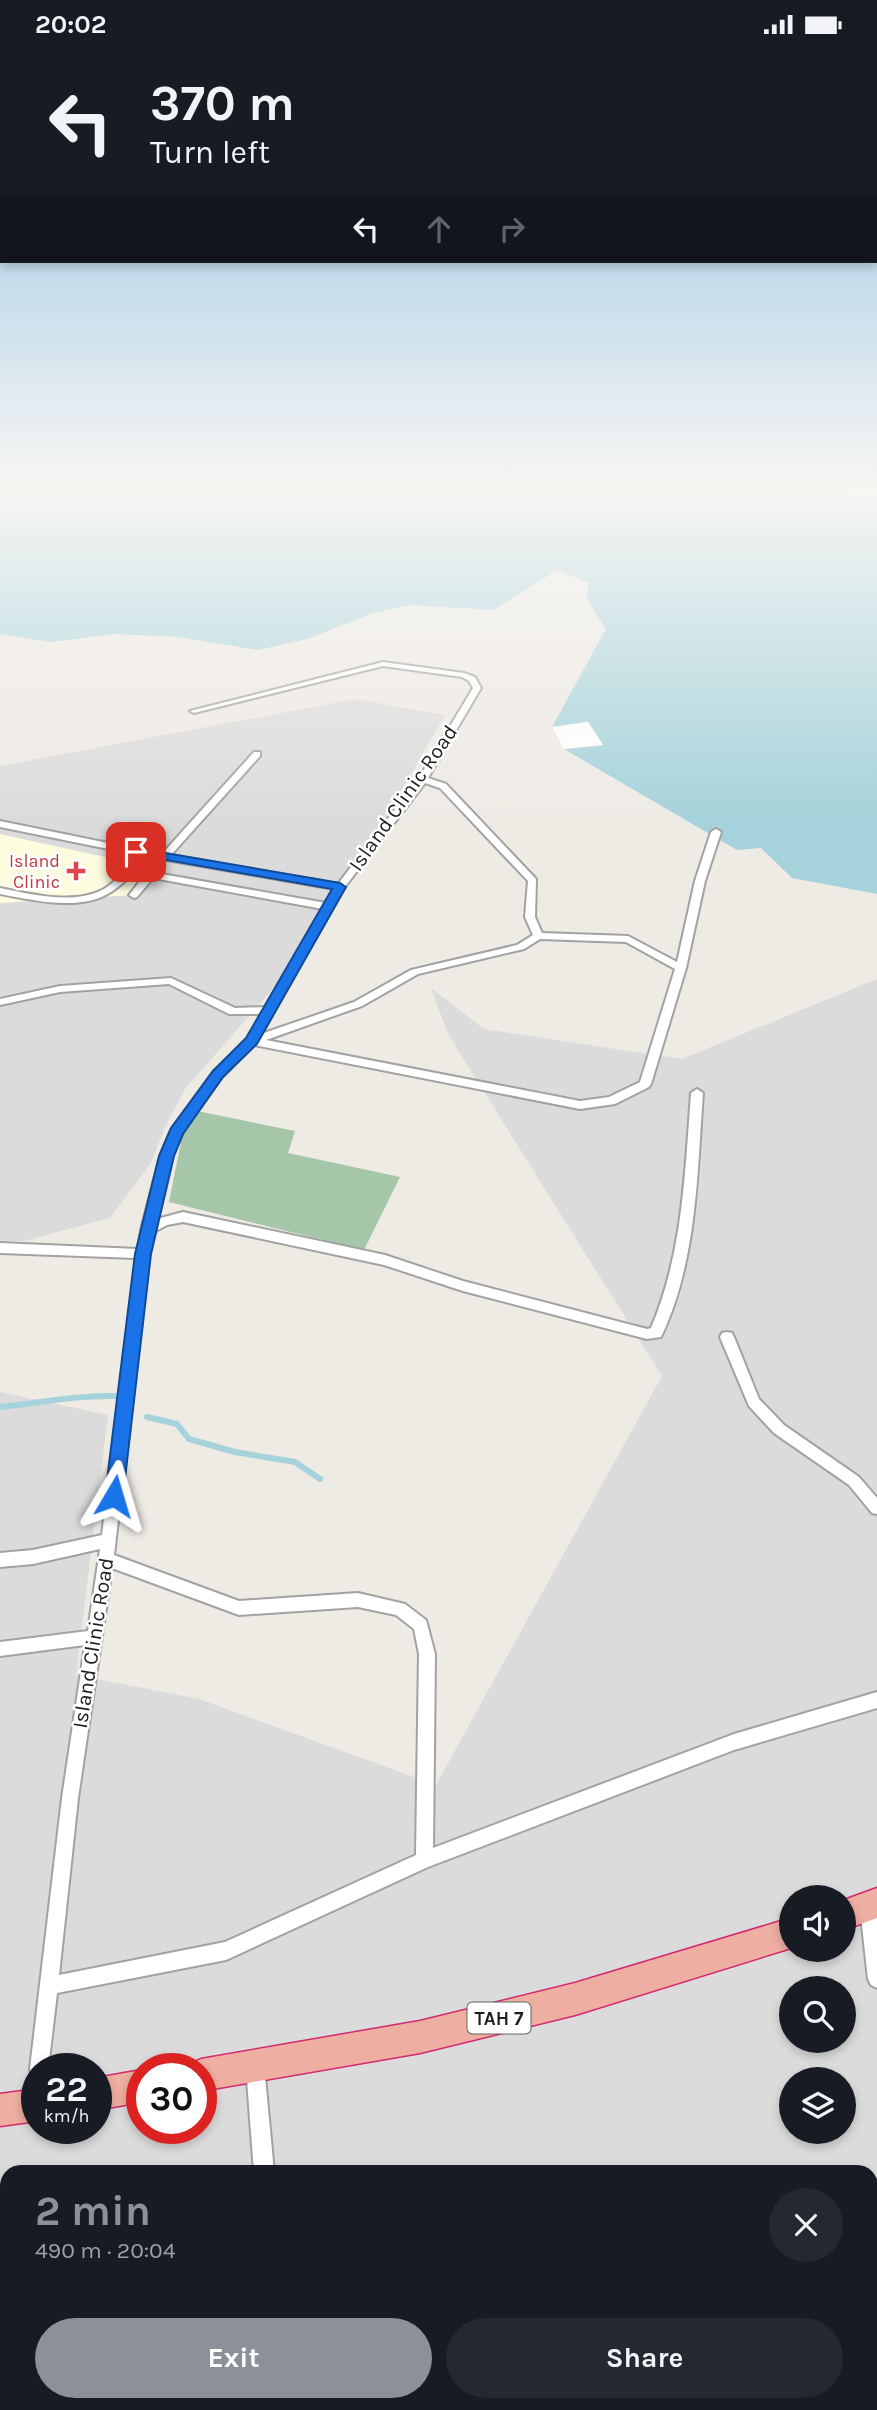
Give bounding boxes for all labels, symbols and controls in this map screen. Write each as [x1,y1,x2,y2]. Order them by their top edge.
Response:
text: 20:02 [35,9,106,40]
text: 370 m [150,75,295,132]
icon: left [35,77,126,168]
text: Turn left [150,134,270,171]
icon: left [347,210,385,248]
icon: ahead [420,210,458,248]
icon: right [493,210,531,248]
street label: Island Clinic Road [344,720,462,876]
pin [106,822,166,882]
icon: arrive [117,833,155,871]
place label: Island Clinic [9,850,60,893]
marker: Island Clinic [66,861,86,881]
position arrow [77,1459,151,1533]
street label: Island Clinic Road [68,1556,118,1730]
map controls [779,1885,856,2144]
button: sound [779,1885,856,1962]
button: search [779,1976,856,2053]
road number: TAH 7 [468,2003,530,2033]
speed limit sign: 30 [126,2053,217,2144]
button: layers [779,2067,856,2144]
text: 22 [45,2069,88,2110]
text: km/h [44,2105,89,2127]
text: 2 min [35,2186,151,2236]
button: close [769,2188,843,2262]
text: 490 m · 20:04 [35,2237,176,2264]
button: Exit [35,2318,432,2398]
button: Share [446,2318,843,2398]

